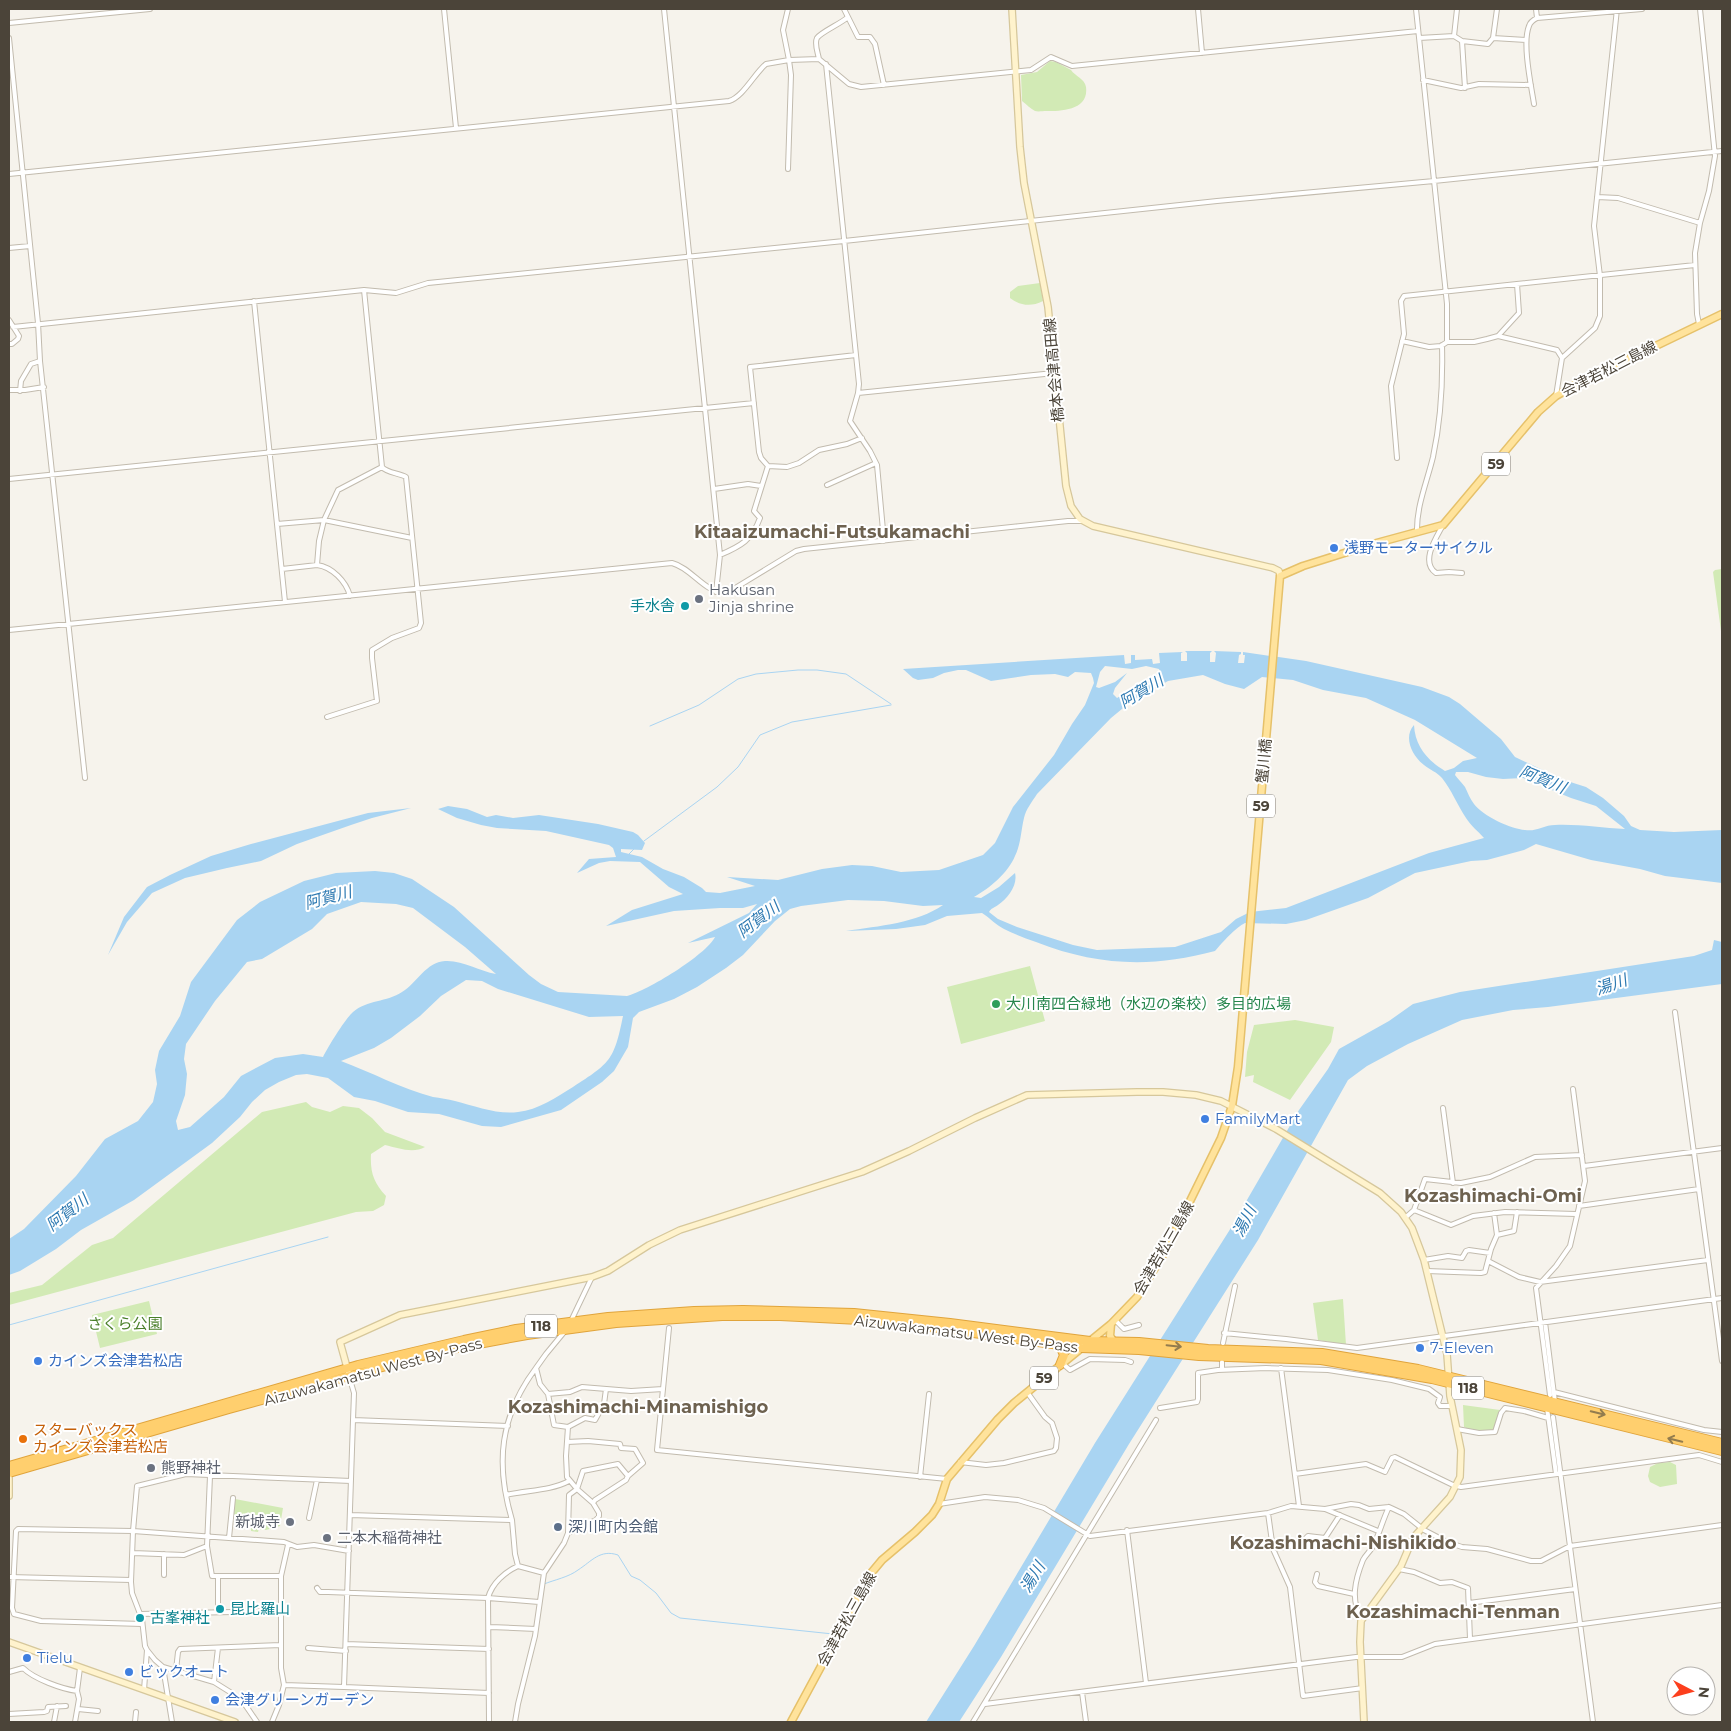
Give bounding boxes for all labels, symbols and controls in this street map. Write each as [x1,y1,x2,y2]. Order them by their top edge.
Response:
street label: 橋本会津高田線 [1039,317,1068,423]
street label: 会津若松三島線 [1558,336,1660,401]
road number: 59 [1482,452,1510,476]
district label: Kitaaizumachi-Futsukamachi [694,521,970,543]
place label: 浅野モーターサイクル [1344,538,1493,557]
marker: 浅野モーターサイクル [1328,542,1340,554]
place label: Hakusan Jinja shrine [708,580,794,616]
marker: Hakusan Jinja shrine [693,593,705,605]
place label: 手水舎 [630,596,675,615]
marker: 手水舎 [679,600,691,612]
water label: 阿賀川 [1116,670,1168,712]
street label: 蟹川橋 [1252,738,1275,784]
water label: 阿賀川 [1517,762,1570,798]
road number: 59 [1247,794,1275,818]
water label: 阿賀川 [302,882,356,913]
water label: 阿賀川 [733,896,785,941]
water label: 湯川 [1593,970,1631,999]
place label: 大川南四合緑地（水辺の楽校）多目的広場 [1006,994,1291,1013]
marker: 大川南四合緑地（水辺の楽校）多目的広場 [990,998,1002,1010]
place label: FamilyMart [1215,1109,1301,1128]
marker: FamilyMart [1199,1113,1211,1125]
district label: Kozashimachi-Omi [1404,1185,1582,1207]
water label: 阿賀川 [43,1189,94,1235]
street label: 会津若松三島線 [1129,1198,1198,1298]
water label: 湯川 [1229,1201,1261,1240]
street label: Aizuwakamatsu West By-Pass [853,1310,1079,1357]
park label: さくら公園 [87,1314,163,1333]
road number: 118 [525,1314,557,1338]
street label: Aizuwakamatsu West By-Pass [262,1333,484,1410]
place label: 7-Eleven [1430,1338,1494,1357]
one-way arrow [1165,1341,1181,1351]
marker: 7-Eleven [1414,1342,1426,1354]
place label: カインズ会津若松店 [48,1351,183,1370]
marker: カインズ会津若松店 [32,1355,44,1367]
road number: 59 [1030,1366,1058,1390]
road number: 118 [1452,1376,1484,1400]
district label: Kozashimachi-Minamishigo [508,1396,768,1418]
one-way arrow [1590,1409,1606,1418]
place label: スターバックス カインズ会津若松店 [33,1420,168,1456]
marker: スターバックス カインズ会津若松店 [17,1433,29,1445]
one-way arrow [1667,1435,1683,1445]
place label: 熊野神社 [161,1458,221,1477]
marker: 熊野神社 [145,1462,157,1474]
place label: 新城寺 [235,1512,280,1531]
marker: 新城寺 [284,1516,296,1528]
place label: 深川町内会館 [568,1517,658,1536]
marker: 深川町内会館 [552,1521,564,1533]
place label: 二本木稲荷神社 [337,1528,442,1547]
marker: 二本木稲荷神社 [321,1532,333,1544]
district label: Kozashimachi-Nishikido [1229,1532,1457,1554]
water label: 湯川 [1016,1557,1050,1596]
street label: 会津若松三島線 [813,1568,880,1669]
place label: 昆比羅山 [230,1599,290,1618]
district label: Kozashimachi-Tenman [1346,1601,1560,1623]
marker: 昆比羅山 [214,1603,226,1615]
place label: 古峯神社 [150,1608,210,1627]
marker: 古峯神社 [134,1612,146,1624]
place label: Tielu [37,1648,73,1667]
marker: Tielu [21,1652,33,1664]
place label: ビックオート [139,1662,229,1681]
marker: ビックオート [123,1666,135,1678]
north arrow [1666,1666,1716,1716]
text: N [1694,1686,1713,1699]
place label: 会津グリーンガーデン [225,1690,374,1709]
marker: 会津グリーンガーデン [209,1694,221,1706]

